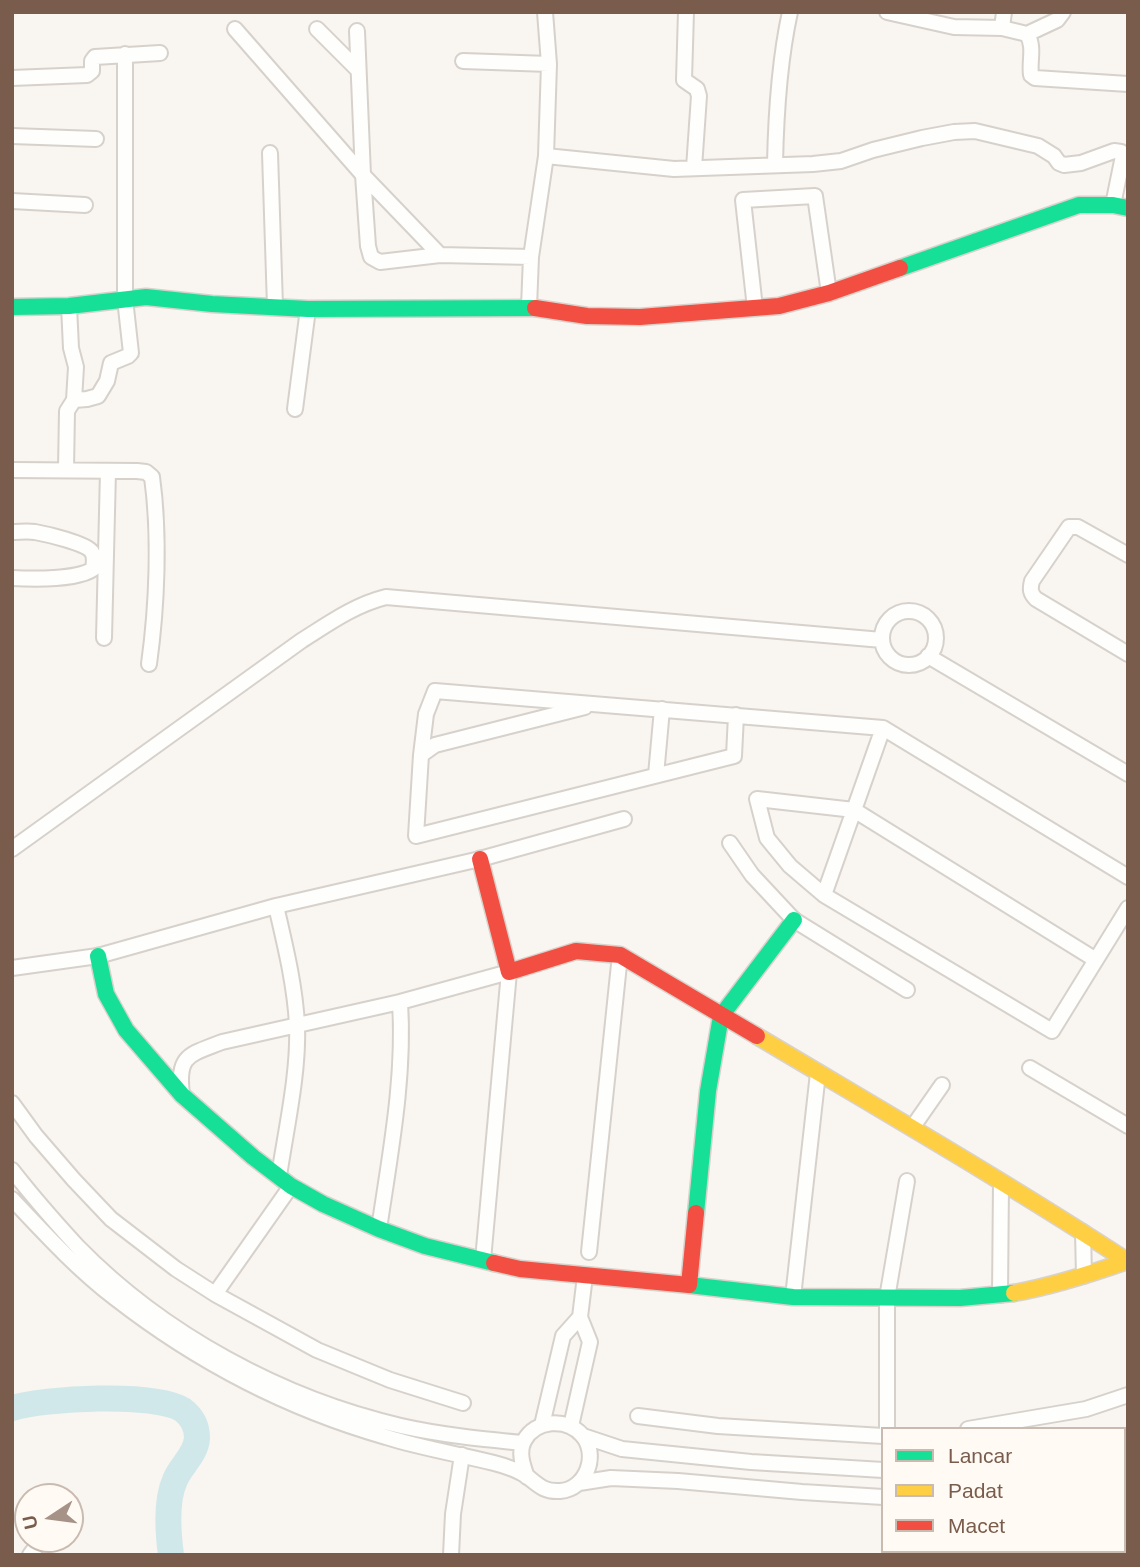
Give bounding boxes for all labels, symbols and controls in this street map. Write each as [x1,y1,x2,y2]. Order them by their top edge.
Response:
legend [881,1427,1126,1553]
text: Lancar [948,1444,1012,1467]
text: Padat [948,1479,1003,1502]
north arrow [14,1483,84,1553]
text: U [18,1513,42,1531]
text: Macet [948,1514,1005,1537]

